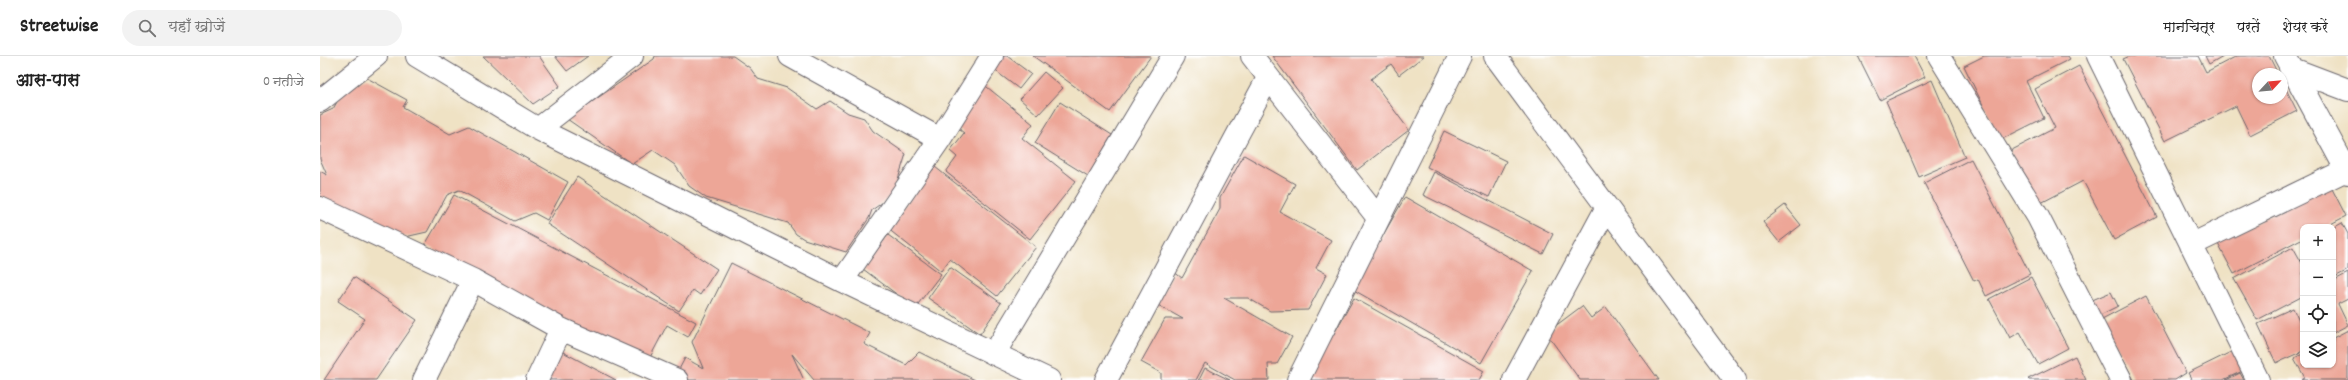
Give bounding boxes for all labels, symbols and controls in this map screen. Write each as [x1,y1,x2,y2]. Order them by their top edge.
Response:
search box [122,10,402,46]
text: Streetwise [20,14,98,41]
icon: search [136,17,158,39]
text: यहाँ खोजें [168,17,225,39]
text: मानचित्र [2163,18,2215,38]
text: परतें [2237,18,2260,38]
text: शेयर करें [2282,18,2328,38]
north arrow [2252,68,2288,104]
text: आस-पास [16,70,80,94]
text: 0 नतीजे [263,73,304,92]
map controls [2300,224,2336,368]
button: + [2300,224,2336,260]
button: − [2300,260,2336,296]
button: locate [2300,296,2336,332]
button: layers [2300,332,2336,368]

